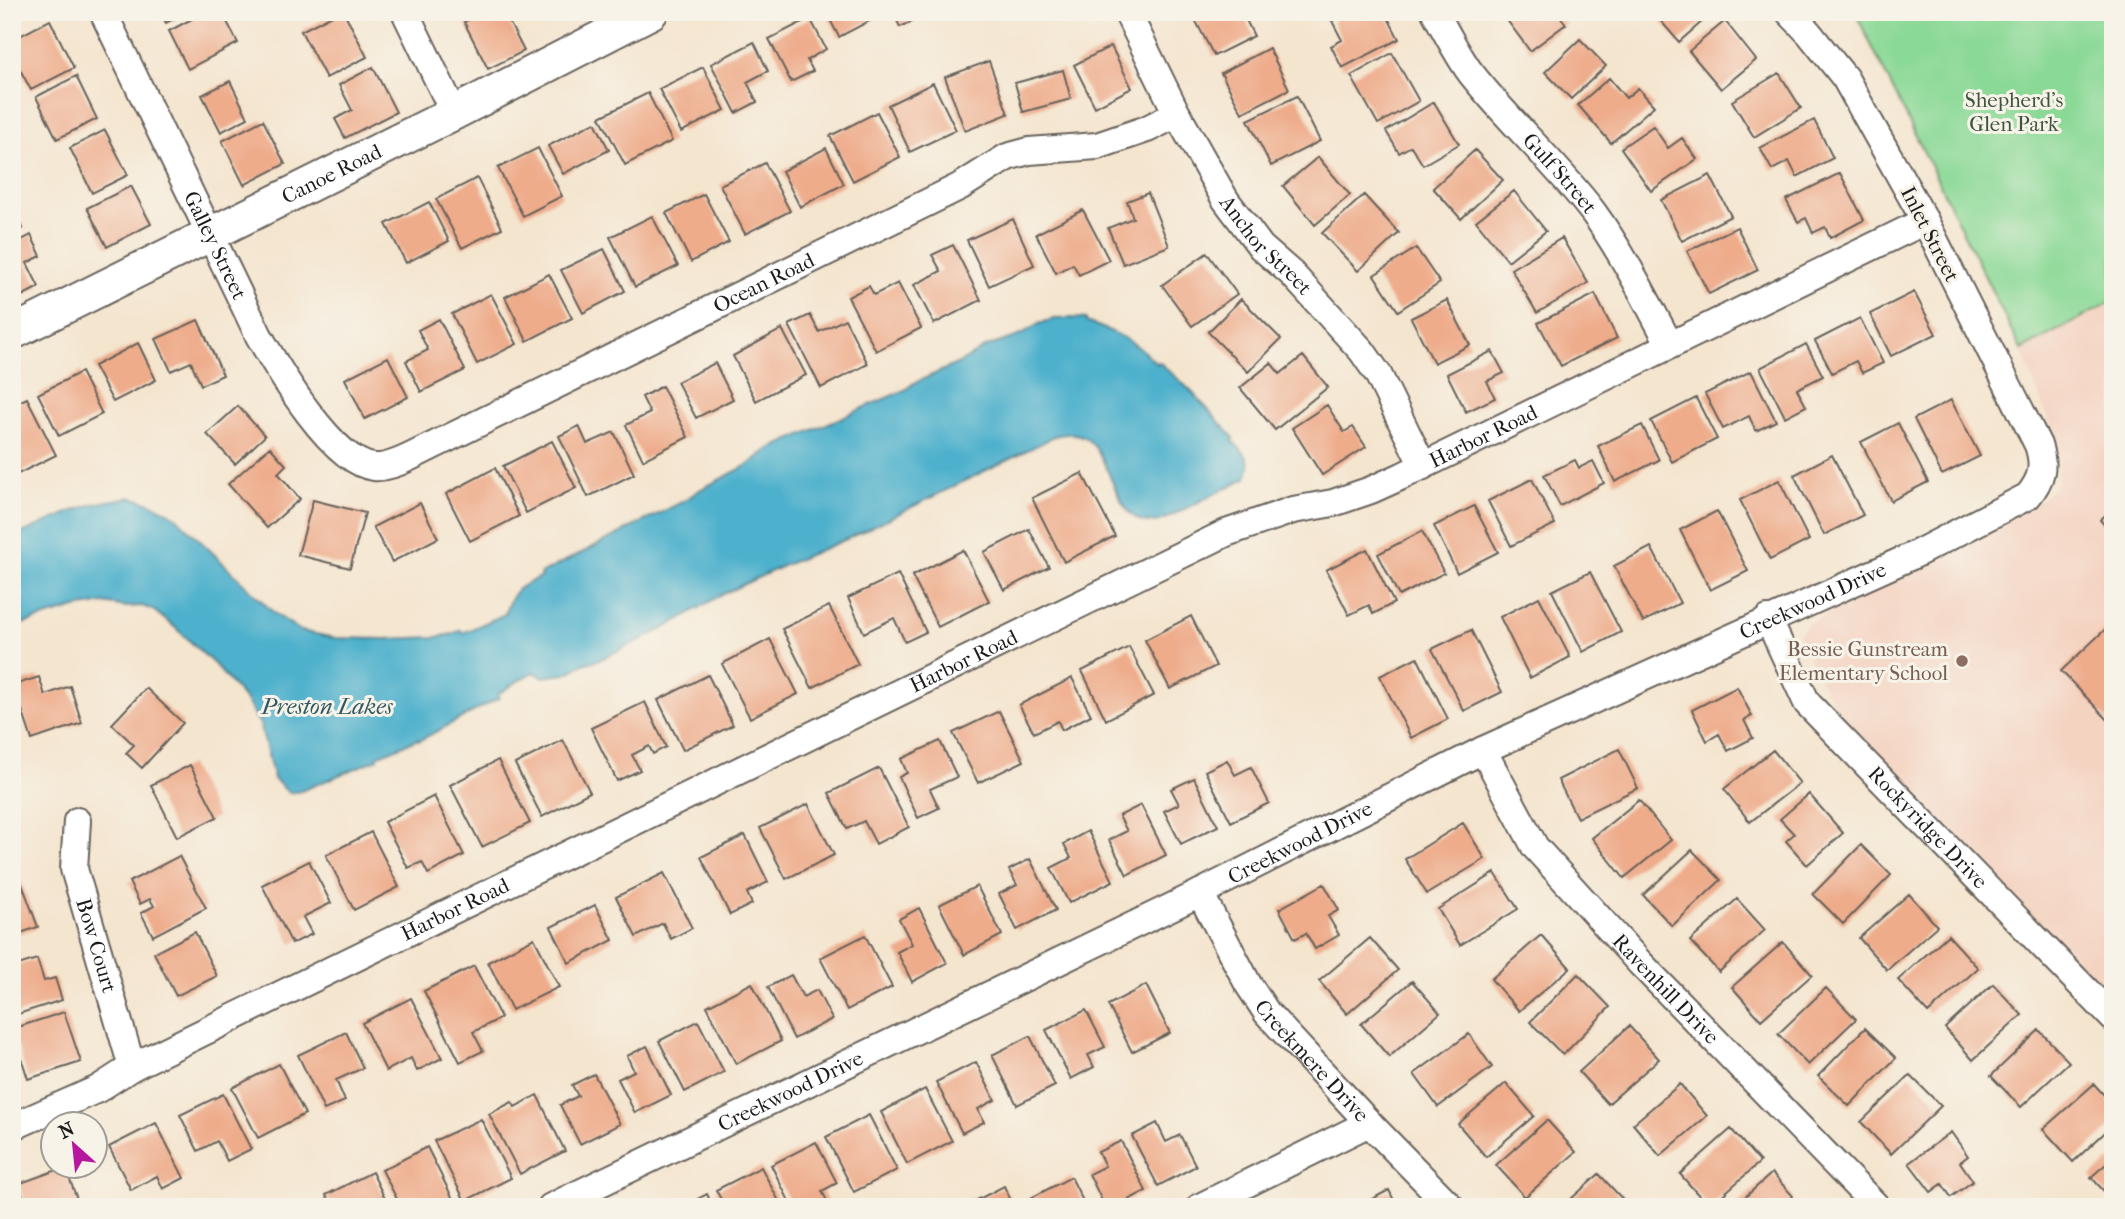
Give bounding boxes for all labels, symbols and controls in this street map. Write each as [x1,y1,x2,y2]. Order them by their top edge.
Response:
park label: Shepherd's Glen Park [1965,88,2063,136]
street label: Gulf Street [1518,128,1602,219]
street label: Canoe Road [278,139,386,209]
street label: Inlet Street [1896,182,1964,286]
street label: Galley Street [179,187,252,304]
street label: Anchor Street [1214,190,1317,300]
street label: Ocean Road [709,248,819,318]
street label: Harbor Road [1425,400,1542,473]
street label: Creekwood Drive [1736,557,1890,644]
street label: Harbor Road [906,624,1022,697]
place label: Bessie Gunstream Elementary School [1779,637,1949,685]
marker: Bessie Gunstream Elementary School [1954,653,1970,669]
water label: Preston Lakes [260,693,394,720]
street label: Rockyridge Drive [1863,761,1992,893]
street label: Creekwood Drive [1224,796,1376,889]
street label: Harbor Road [397,873,513,946]
street label: Bow Court [71,896,122,996]
street label: Ravenhill Drive [1608,929,1724,1049]
street label: Creekmere Drive [1250,995,1374,1127]
street label: Creekwood Drive [714,1046,867,1136]
north arrow [38,1110,108,1180]
text: N [55,1117,79,1144]

